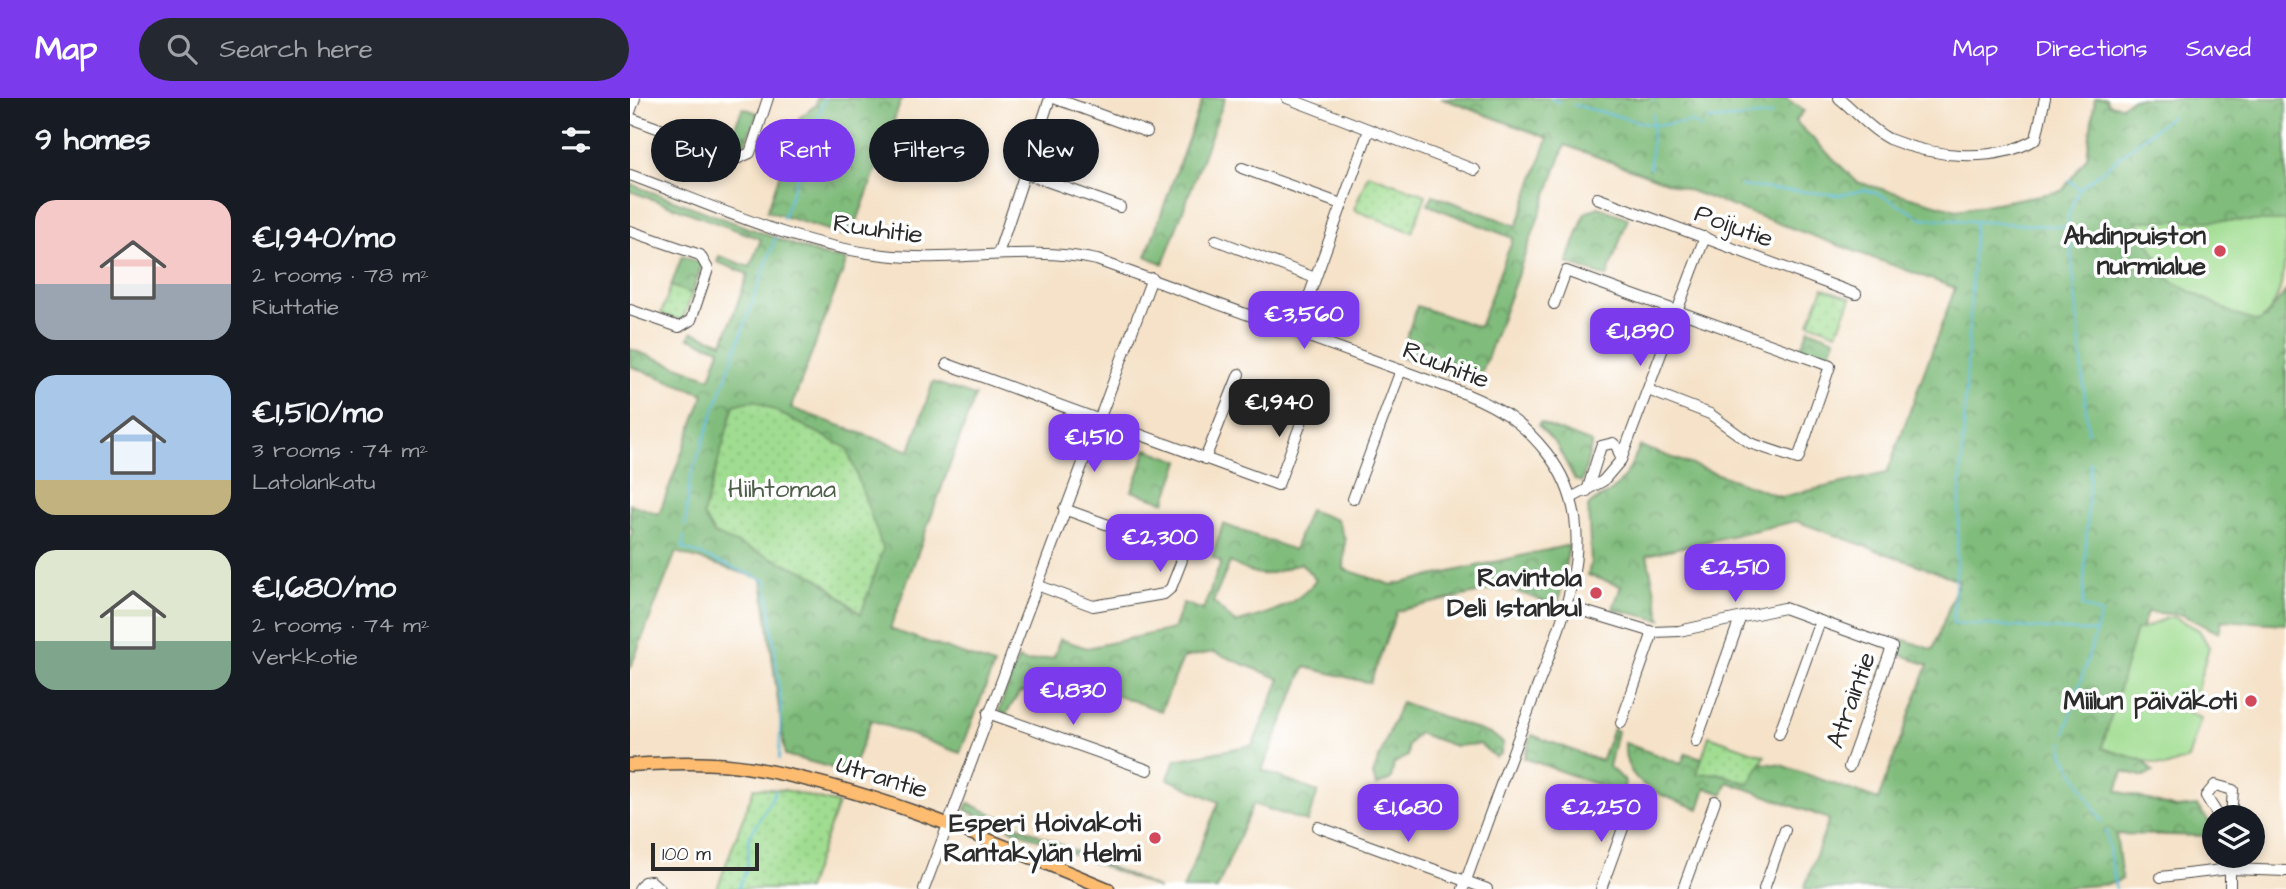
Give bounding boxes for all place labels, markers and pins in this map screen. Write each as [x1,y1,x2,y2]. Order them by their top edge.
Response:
place label: Ahdinpuiston nurmialue [2063,218,2206,284]
marker: Ahdinpuiston nurmialue [2212,243,2228,259]
pin: €3,560 [1247,292,1361,351]
pin: €1,890 [1583,308,1697,368]
pin: €1,940 [1222,380,1336,439]
pin: €1,510 [1037,414,1151,474]
pin: €2,300 [1103,514,1217,574]
pin: €2,510 [1678,545,1792,604]
place label: Ravintola Deli Istanbul [1447,560,1583,626]
marker: Ravintola Deli Istanbul [1588,585,1604,601]
pin: €1,830 [1016,668,1130,727]
place label: Miilun päiväkoti [2064,683,2237,719]
marker: Miilun päiväkoti [2243,693,2259,709]
pin: €1,680 [1351,784,1465,844]
pin: €2,250 [1544,784,1658,844]
place label: Esperi Hoivakoti Rantakylän Helmi [943,805,1141,874]
marker: Esperi Hoivakoti Rantakylän Helmi [1147,830,1163,846]

